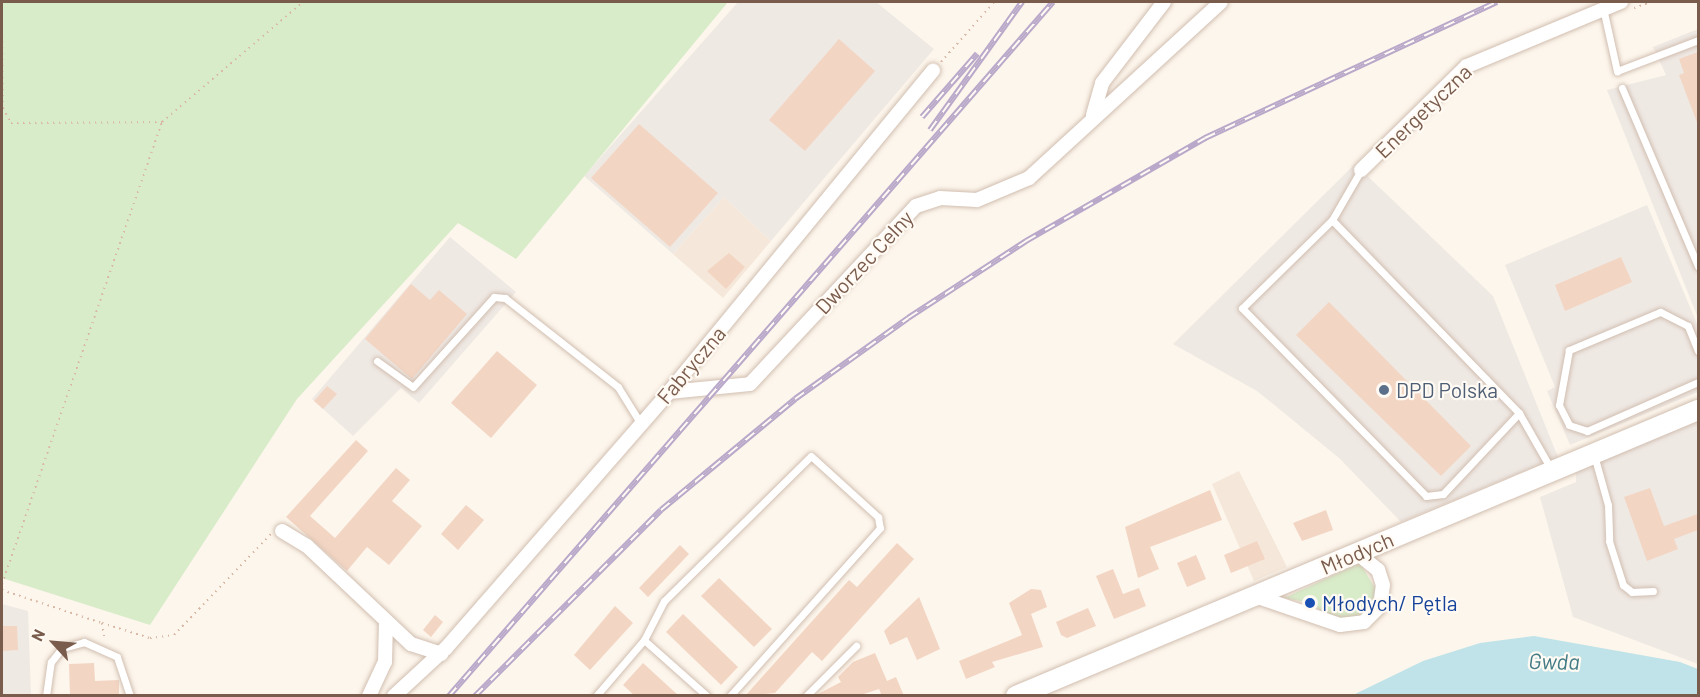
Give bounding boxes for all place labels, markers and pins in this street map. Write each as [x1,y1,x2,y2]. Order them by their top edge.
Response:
place label: DPD Polska [1396,377,1498,403]
marker: DPD Polska [1377,383,1391,397]
place label: Młodych/ Pętla [1322,590,1458,616]
marker: Młodych/ Pętla [1303,596,1317,610]

